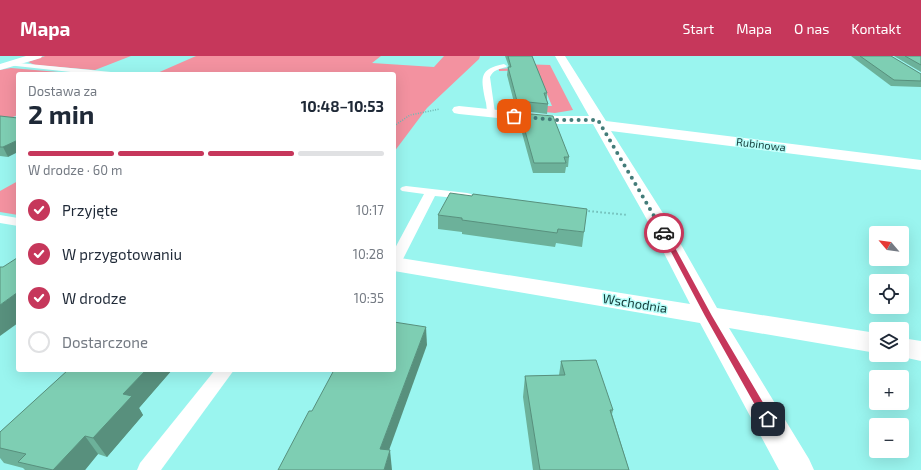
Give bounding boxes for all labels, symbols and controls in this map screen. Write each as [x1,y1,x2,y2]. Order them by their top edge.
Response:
text: Mapa [20,17,70,40]
text: Start [682,20,714,37]
text: Mapa [736,20,772,37]
text: O nas [794,20,829,37]
text: Kontakt [851,20,901,37]
text: Dostawa za [28,83,97,99]
text: 10:48–10:53 [301,97,384,115]
text: 2 min [28,98,94,129]
pin [497,99,531,133]
icon: bag [503,105,525,127]
street label: Rubinowa [736,135,786,153]
text: W drodze · 60 m [28,162,122,178]
icon: check [28,199,50,221]
text: Przyjęte [62,201,118,219]
text: 10:17 [356,202,384,218]
courier [644,213,684,253]
icon: car [653,222,675,244]
north arrow [869,226,909,266]
map controls [869,226,909,458]
icon: check [28,243,50,265]
text: W przygotowaniu [62,245,182,263]
text: 10:28 [353,246,384,262]
button: locate [869,274,909,314]
icon: check [28,287,50,309]
text: W drodze [62,289,127,307]
text: 10:35 [354,290,384,306]
street label: Wschodnia [601,290,669,316]
button: layers [869,322,909,362]
text: Dostarczone [62,333,148,351]
button: + [869,370,909,410]
pin [751,402,785,436]
icon: home [757,408,779,430]
button: − [869,418,909,458]

